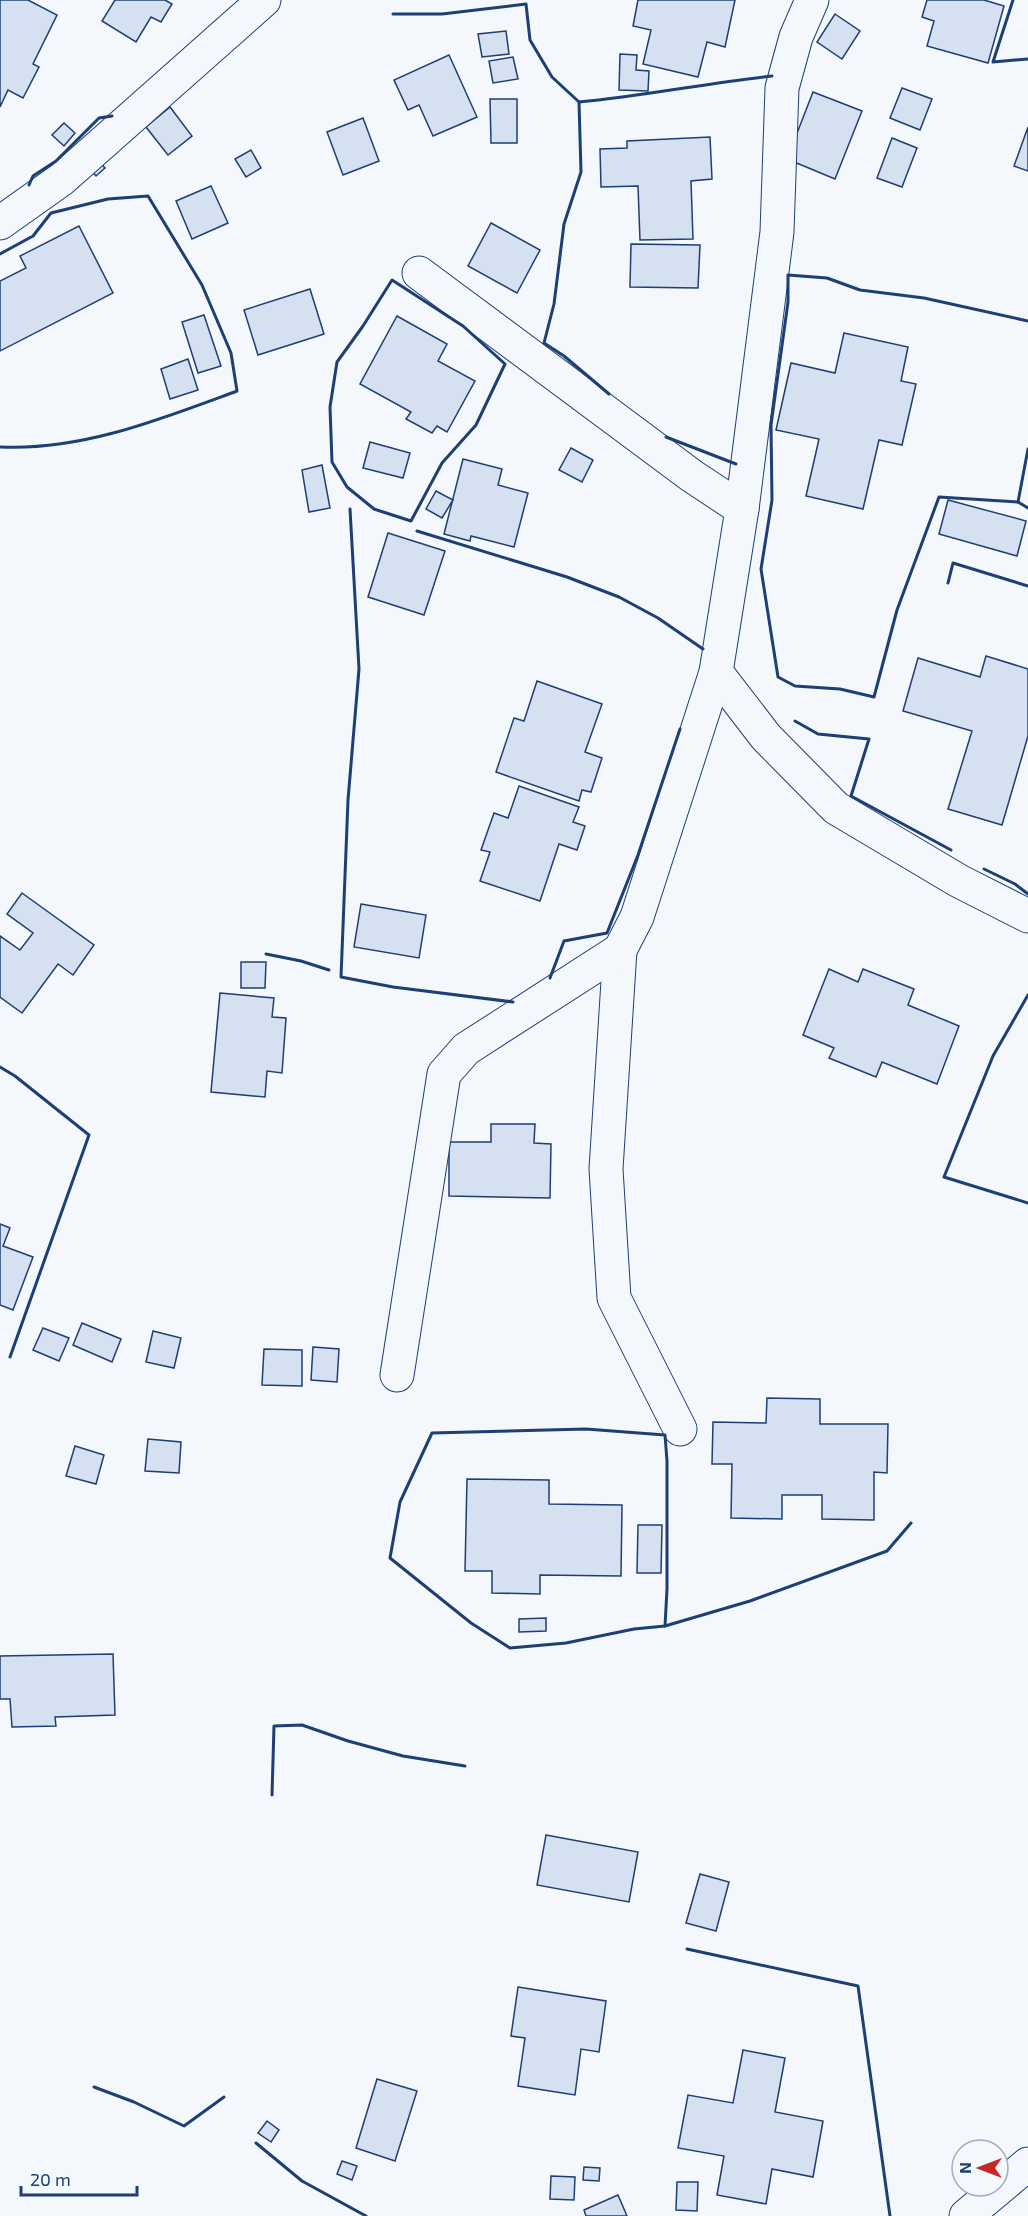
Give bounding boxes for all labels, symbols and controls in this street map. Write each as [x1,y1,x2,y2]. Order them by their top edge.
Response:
north arrow [950,2138,1010,2198]
scale bar [21,2159,136,2197]
text: N [955,2162,974,2174]
text: 20 m [30,2168,71,2190]

